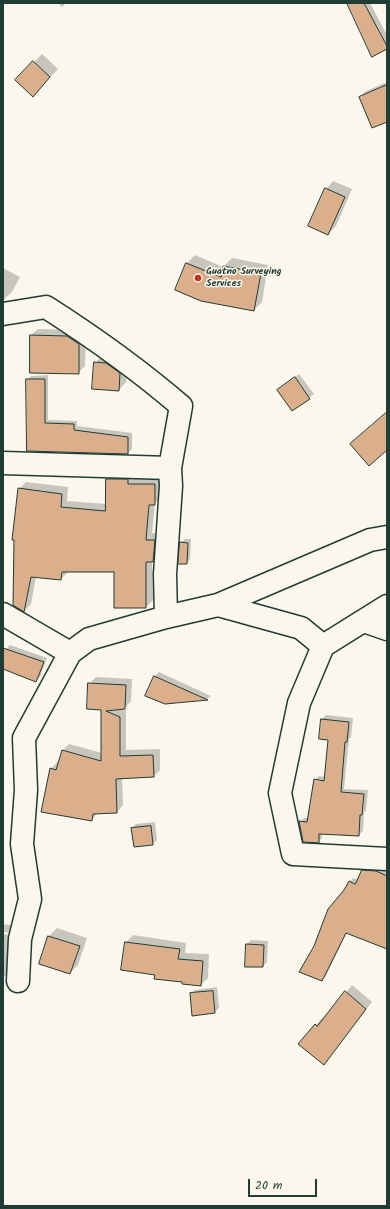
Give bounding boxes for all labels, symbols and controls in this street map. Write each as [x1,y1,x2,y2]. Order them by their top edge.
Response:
place label: Guatno Surveying Services [206,266,282,290]
marker: Guatno Surveying Services [193,273,203,283]
scale bar [250,1171,319,1197]
text: 20 m [255,1176,282,1195]

